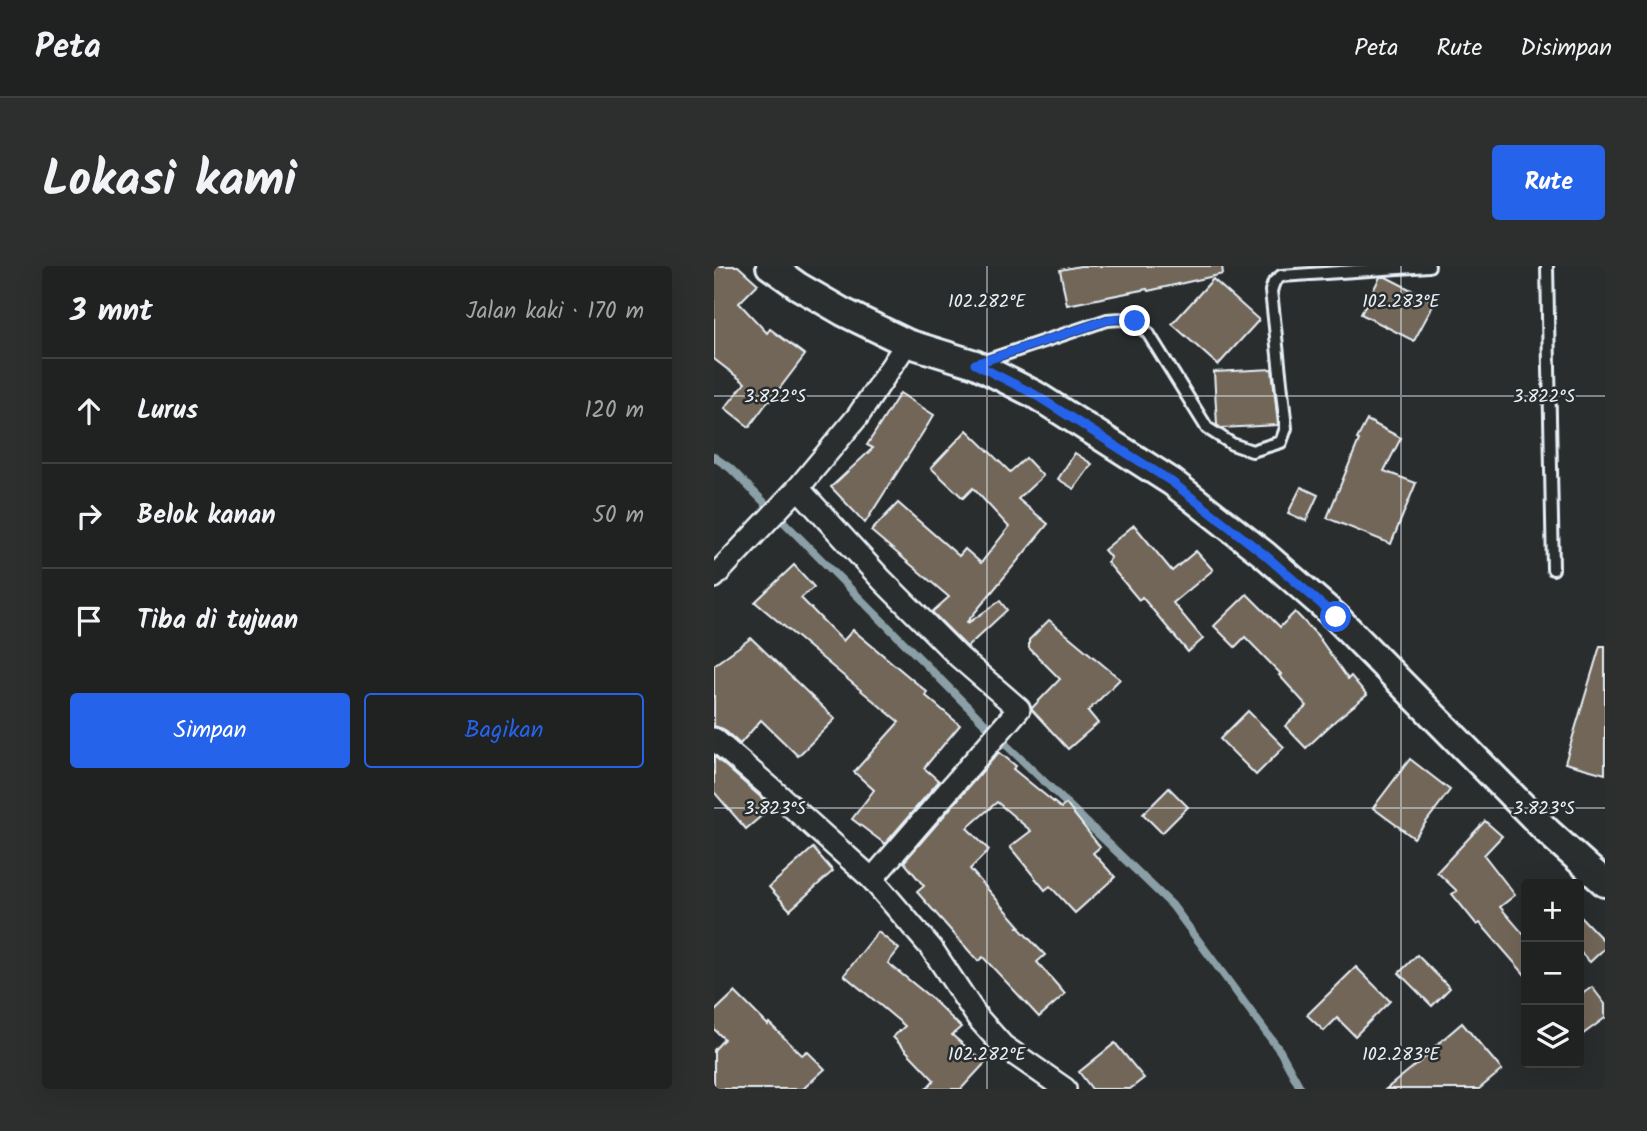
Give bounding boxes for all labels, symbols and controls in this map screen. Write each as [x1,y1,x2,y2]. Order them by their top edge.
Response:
text: Peta [35,22,101,75]
text: Peta [1354,29,1399,68]
text: Rute [1437,29,1482,68]
text: Disimpan [1520,29,1612,68]
text: Lokasi kami [42,143,297,221]
button: Rute [1492,145,1605,220]
text: 3 mnt [70,288,153,336]
text: 102.282°E [948,288,1026,317]
text: 102.283°E [1362,288,1440,317]
text: Jalan kaki · 170 m [466,294,644,330]
route end [1119,305,1150,336]
text: 3.822°S [744,383,806,412]
text: 3.822°S [1513,383,1575,412]
text: Lurus [137,390,198,432]
icon: ahead [70,392,108,430]
text: 120 m [584,393,644,429]
text: Belok kanan [137,495,276,537]
icon: right [70,497,108,535]
text: 50 m [593,498,644,534]
text: Tiba di tujuan [137,600,298,642]
route start [1320,601,1351,632]
icon: arrive [70,602,108,640]
button: Simpan [70,693,350,768]
button: Bagikan [364,693,644,768]
text: 3.823°S [744,795,806,824]
text: 3.823°S [1513,795,1575,824]
map controls [1521,879,1584,1068]
button: + [1521,879,1584,942]
button: − [1521,942,1584,1005]
button: layers [1521,1005,1584,1068]
text: 102.282°E [948,1041,1026,1070]
text: 102.283°E [1362,1041,1440,1070]

